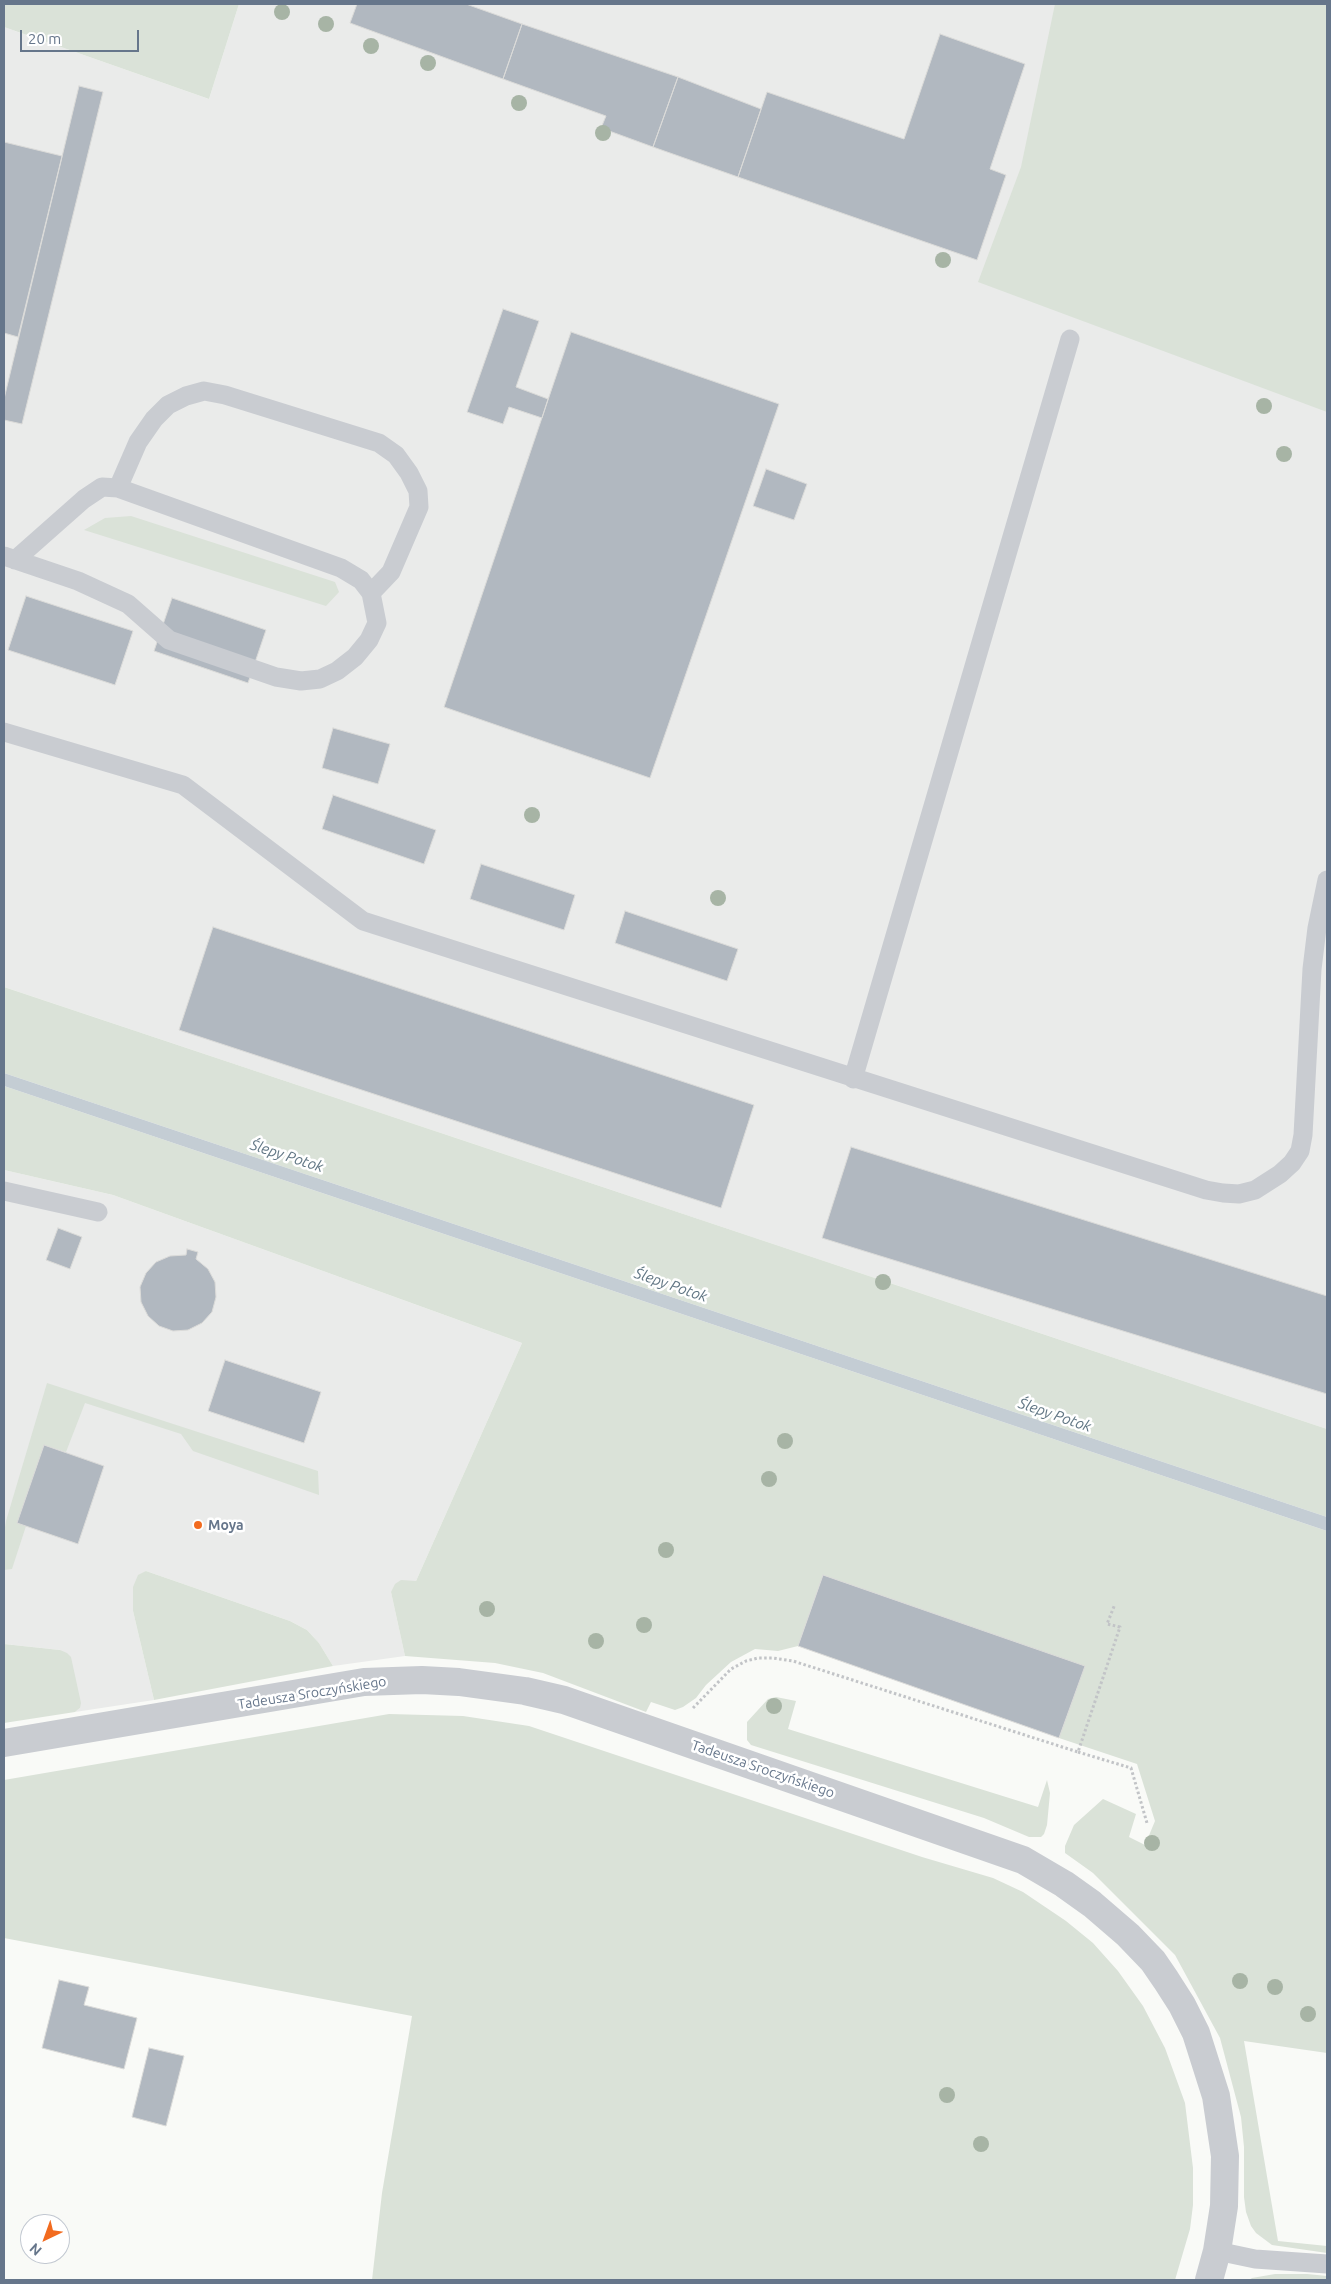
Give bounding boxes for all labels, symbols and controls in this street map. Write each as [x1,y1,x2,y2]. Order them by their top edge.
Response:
scale bar [22,20,141,52]
text: 20 m [28,30,61,47]
water label: Ślepy Potok [248,1136,326,1176]
water label: Ślepy Potok [632,1264,710,1306]
water label: Ślepy Potok [1016,1394,1094,1436]
place label: Moya [208,1517,244,1533]
marker: Moya [192,1519,204,1531]
street label: Tadeusza Sroczyńskiego [236,1673,388,1713]
street label: Tadeusza Sroczyńskiego [689,1737,837,1801]
north arrow [20,2214,70,2264]
text: N [26,2240,45,2259]

